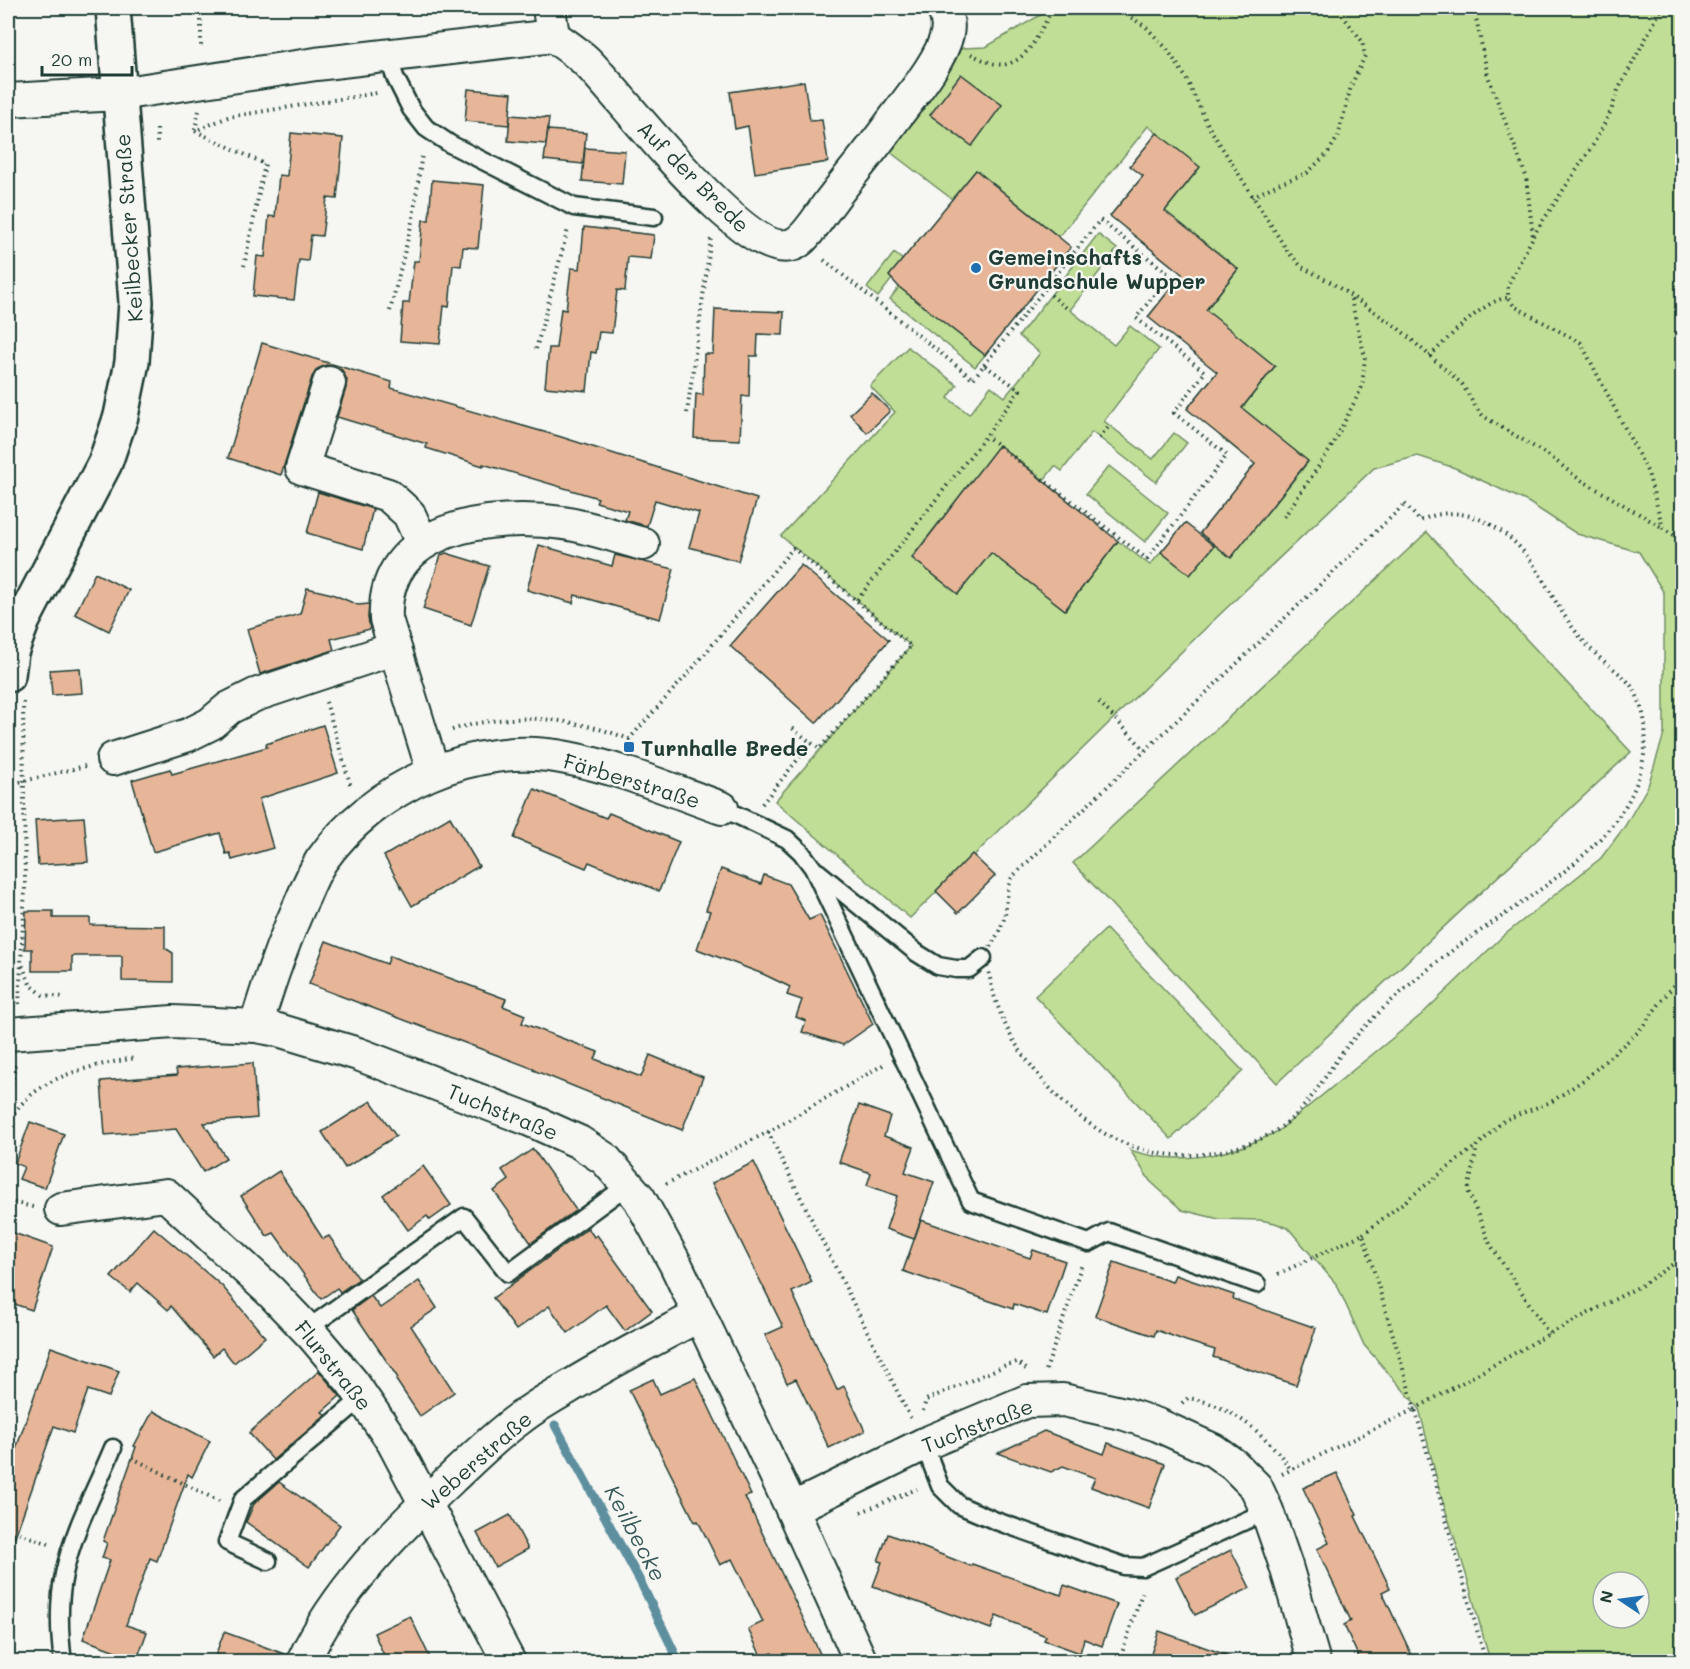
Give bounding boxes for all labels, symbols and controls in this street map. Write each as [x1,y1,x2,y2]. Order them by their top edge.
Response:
scale bar [42,39,132,77]
text: 20 m [51,47,92,71]
street label: Auf der Brede [632,114,756,238]
street label: Keilbecker Straße [108,133,148,323]
place label: Gemeinschafts Grundschule Wupper [988,243,1206,294]
marker: Gemeinschafts Grundschule Wupper [969,261,983,275]
place label: Turnhalle Brede [641,734,808,761]
marker: Turnhalle Brede [622,740,636,754]
street label: Färberstraße [560,746,704,814]
street label: Tuchstraße [444,1077,562,1145]
street label: Flurstraße [289,1314,379,1416]
street label: Tuchstraße [918,1391,1036,1459]
street label: Weberstraße [415,1405,537,1515]
water label: Keilbecke [599,1480,673,1586]
north arrow [1591,1570,1651,1630]
text: N [1594,1588,1617,1605]

